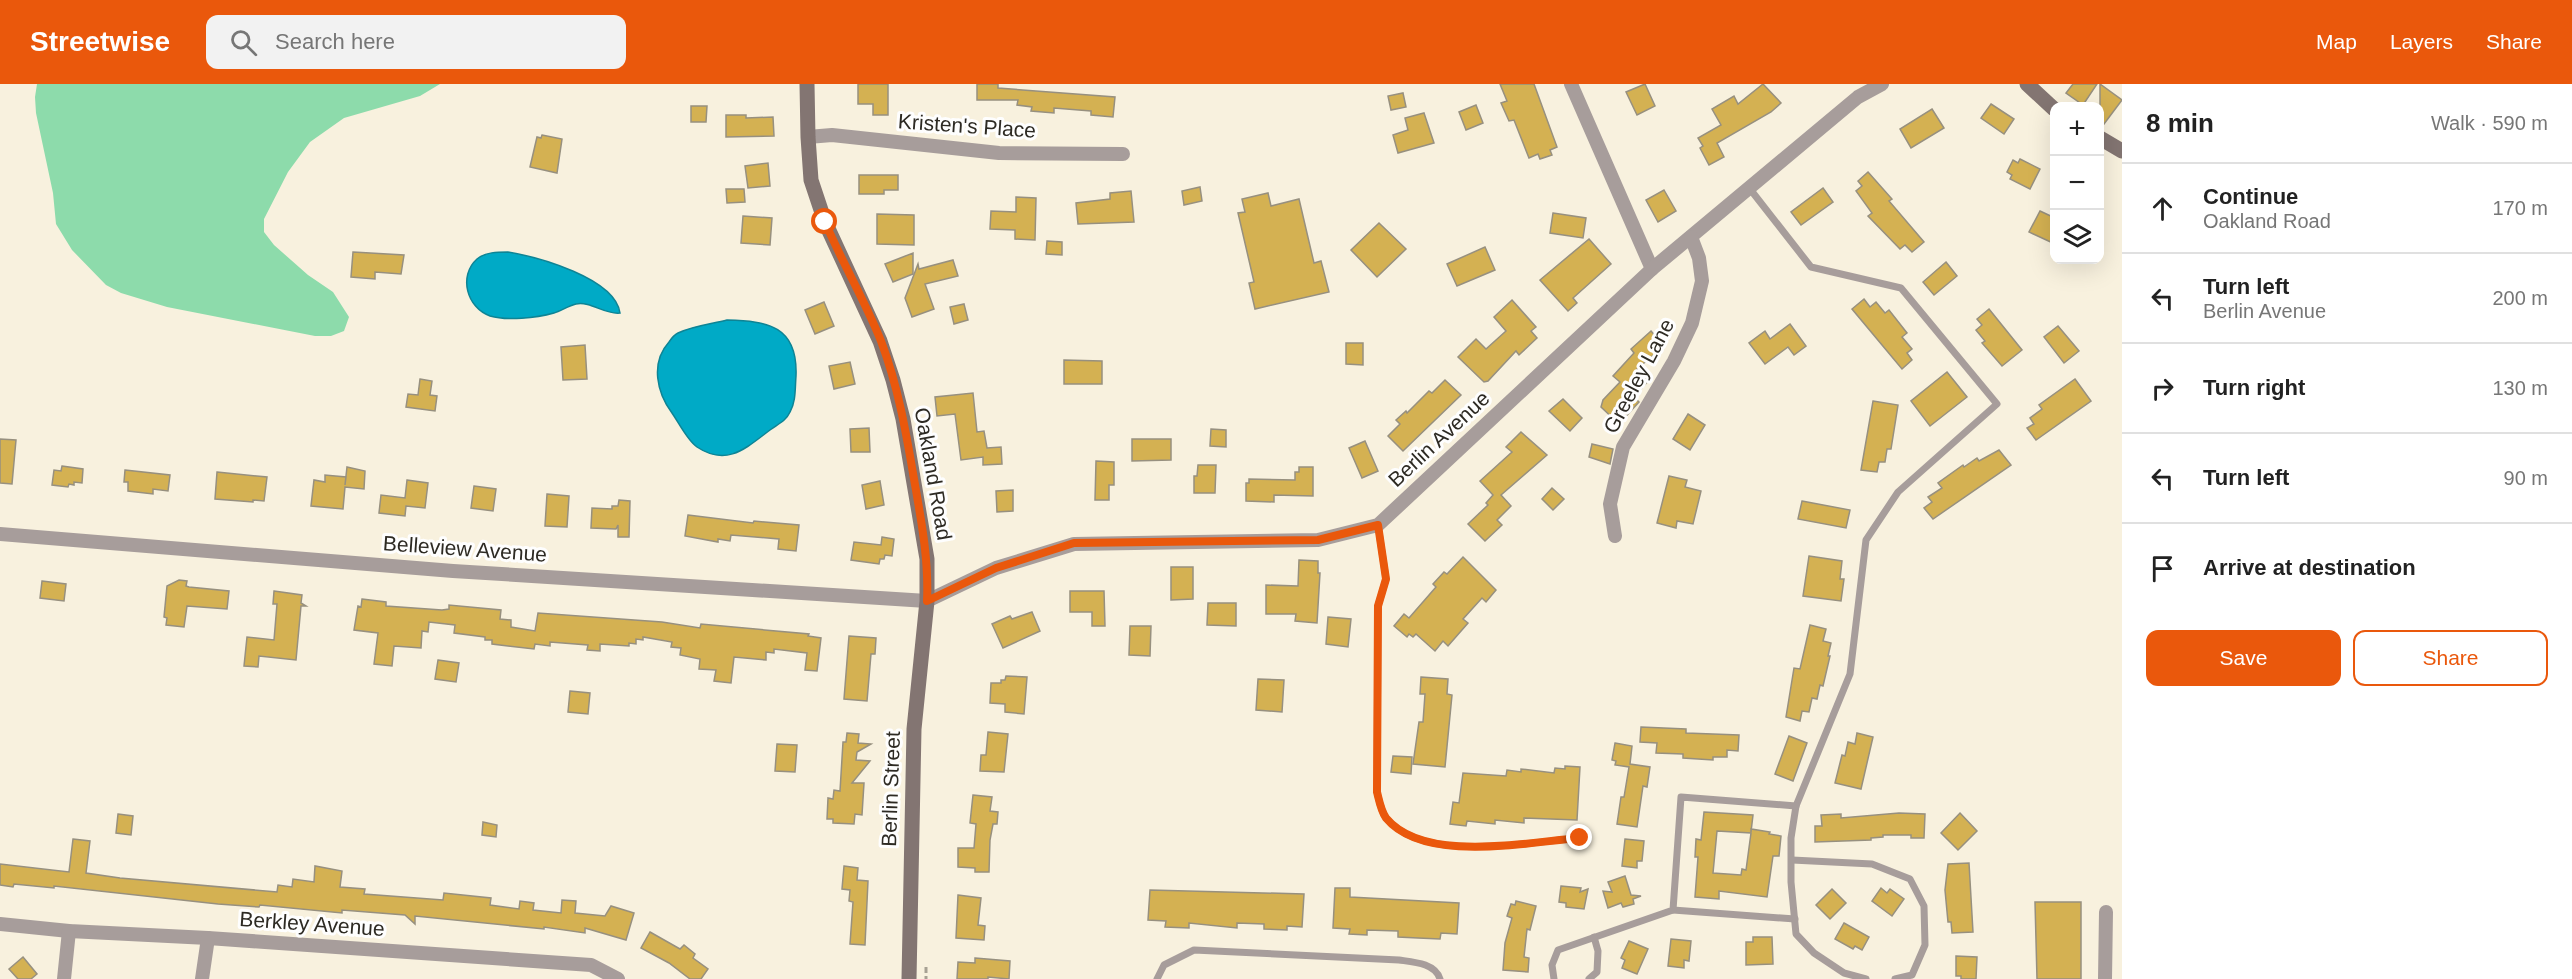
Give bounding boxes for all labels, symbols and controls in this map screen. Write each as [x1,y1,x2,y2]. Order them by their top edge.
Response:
search box [206,15,626,69]
text: Streetwise [30,26,170,57]
icon: search [227,26,260,59]
text: Search here [275,29,395,54]
text: Map [2316,30,2357,53]
text: Layers [2390,30,2453,53]
text: Share [2486,30,2542,53]
map controls [2050,102,2104,264]
button: + [2050,102,2104,156]
text: 8 min [2146,108,2214,138]
street label: Kristen's Place [897,109,1037,142]
text: Walk · 590 m [2431,112,2548,134]
button: − [2050,156,2104,210]
text: Continue [2203,184,2298,209]
icon: ahead [2146,192,2179,225]
text: 170 m [2492,197,2548,219]
route start [811,208,837,234]
button: layers [2050,210,2104,264]
text: Oakland Road [2203,210,2331,232]
text: Turn left [2203,274,2289,299]
icon: left [2146,282,2179,315]
text: 200 m [2492,287,2548,309]
text: Berlin Avenue [2203,300,2326,322]
street label: Greeley Lane [1599,315,1678,437]
icon: right [2146,372,2179,405]
text: Turn right [2203,375,2305,400]
text: 130 m [2492,377,2548,399]
street label: Berlin Avenue [1384,386,1494,491]
street label: Oakland Road [911,406,956,542]
icon: left [2146,462,2179,495]
text: Turn left [2203,465,2289,490]
text: 90 m [2504,467,2548,489]
street label: Belleview Avenue [382,531,548,566]
icon: arrive [2146,552,2179,585]
text: Arrive at destination [2203,555,2416,580]
button: Save [2146,630,2341,686]
button: Share [2353,630,2548,686]
street label: Berlin Street [877,731,904,847]
route end [1566,824,1592,850]
street label: Berkley Avenue [239,907,385,940]

